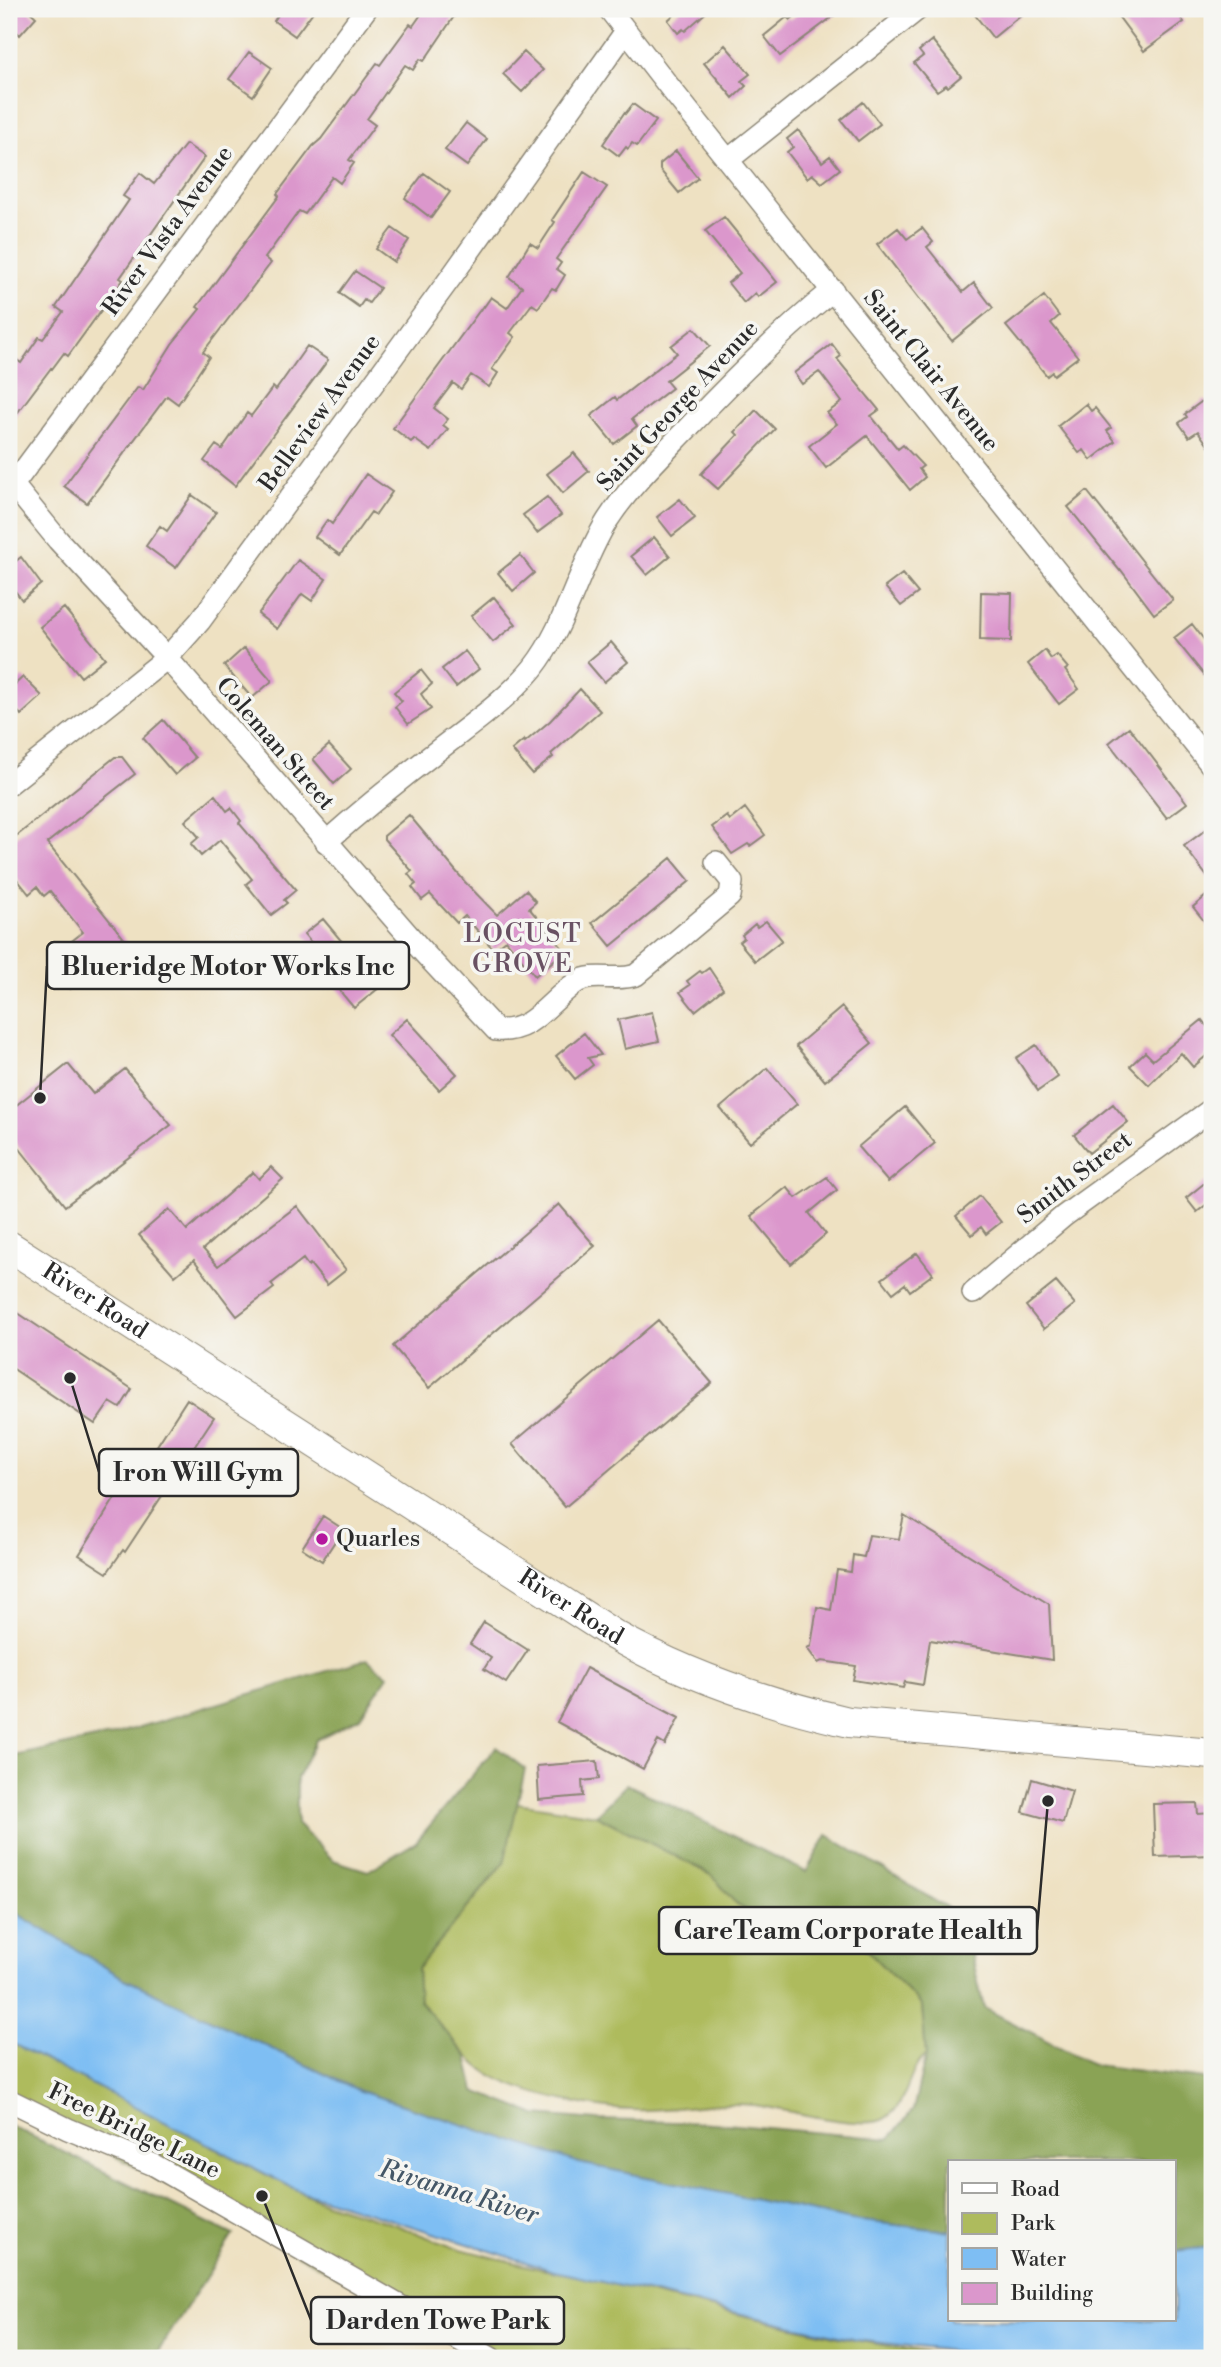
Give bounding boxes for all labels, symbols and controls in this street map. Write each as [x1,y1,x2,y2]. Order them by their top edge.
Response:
street label: River Vista Avenue [96,140,240,322]
street label: Saint Clair Avenue [857,284,1005,458]
street label: Saint George Avenue [591,314,765,498]
street label: Belleview Avenue [252,328,387,499]
street label: Coleman Street [209,671,341,817]
district label: LOCUST GROVE [464,918,583,980]
callout: Blueridge Motor Works Inc [47,942,409,989]
text: Blueridge Motor Works Inc [61,951,395,983]
street label: Smith Street [1012,1125,1139,1231]
street label: River Road [37,1256,153,1346]
callout: Iron Will Gym [99,1449,298,1496]
text: Iron Will Gym [113,1457,284,1489]
place label: Quarles [336,1524,420,1554]
marker: Quarles [314,1531,330,1547]
street label: River Road [513,1562,629,1652]
callout: CareTeam Corporate Health [659,1907,1037,1954]
text: CareTeam Corporate Health [673,1915,1023,1947]
street label: Free Bridge Lane [43,2076,225,2186]
water label: Rivanna River [374,2152,544,2232]
legend [948,2160,1176,2322]
text: Road [1011,2177,1060,2203]
text: Park [1011,2211,1056,2237]
text: Water [1010,2247,1066,2273]
text: Building [1010,2281,1093,2307]
callout: Darden Towe Park [311,2297,564,2344]
text: Darden Towe Park [325,2305,552,2337]

